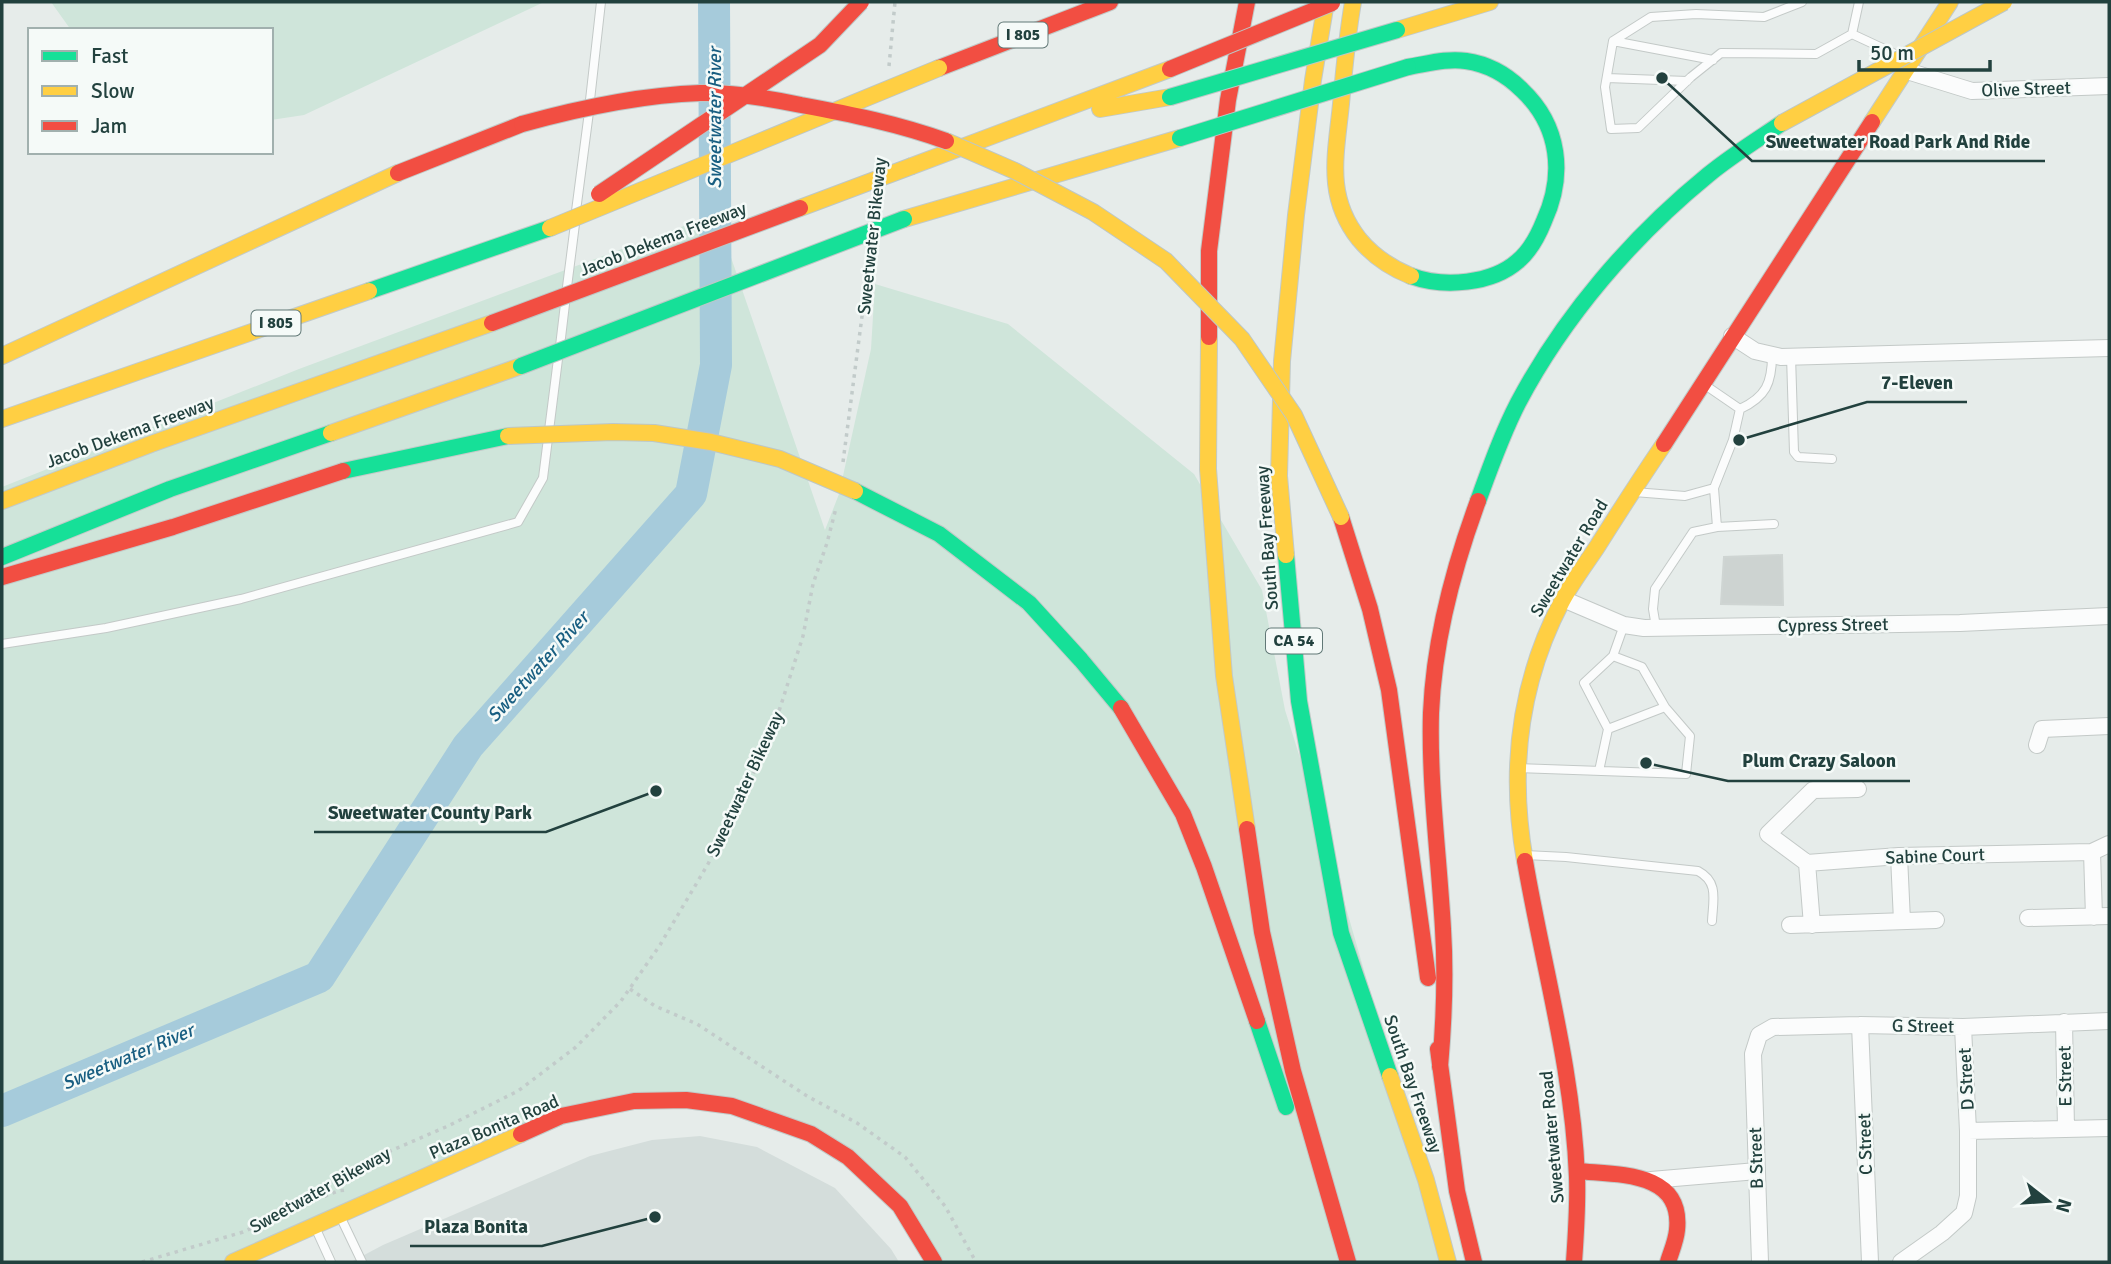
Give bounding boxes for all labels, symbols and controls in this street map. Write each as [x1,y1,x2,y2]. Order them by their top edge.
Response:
road number: I 805 [998,22,1048,48]
legend [28,28,273,154]
scale bar [1859,28,1990,72]
text: 50 m [1870,40,1914,66]
text: Fast [91,43,128,69]
water label: Sweetwater River [703,45,727,188]
street label: Olive Street [1981,76,2071,102]
text: Slow [91,78,135,104]
text: Jam [91,113,127,139]
callout: Sweetwater Road Park And Ride [1752,121,2045,161]
text: Sweetwater Road Park And Ride [1766,130,2030,154]
street label: Sweetwater Bikeway [853,156,891,316]
street label: Jacob Dekema Freeway [577,197,750,281]
road number: I 805 [252,310,300,336]
callout: 7-Eleven [1867,362,1967,402]
text: 7-Eleven [1881,371,1953,395]
street label: Jacob Dekema Freeway [43,391,217,473]
street label: South Bay Freeway [1251,465,1283,611]
street label: Sweetwater Road [1525,495,1613,621]
water label: Sweetwater River [482,604,596,727]
street label: Cypress Street [1777,613,1889,637]
road number: CA 54 [1266,628,1322,654]
street label: Sweetwater Bikeway [702,707,789,860]
callout: Plum Crazy Saloon [1728,741,1910,781]
text: Plum Crazy Saloon [1742,749,1896,773]
callout: Sweetwater County Park [314,792,546,832]
text: Sweetwater County Park [328,801,532,825]
street label: Sabine Court [1885,843,1985,869]
street label: South Bay Freeway [1379,1012,1447,1157]
street label: G Street [1892,1014,1954,1038]
water label: Sweetwater River [58,1017,200,1096]
street label: E Street [2053,1045,2077,1107]
street label: D Street [1953,1047,1979,1111]
street label: Sweetwater Road [1535,1070,1569,1204]
street label: Plaza Bonita Road [426,1090,562,1164]
street label: C Street [1853,1113,1877,1175]
street label: B Street [1744,1127,1768,1189]
street label: Sweetwater Bikeway [246,1142,395,1238]
north arrow [2013,1166,2083,1236]
text: N [2050,1196,2077,1216]
callout: Plaza Bonita [410,1206,542,1246]
text: Plaza Bonita [424,1215,528,1239]

